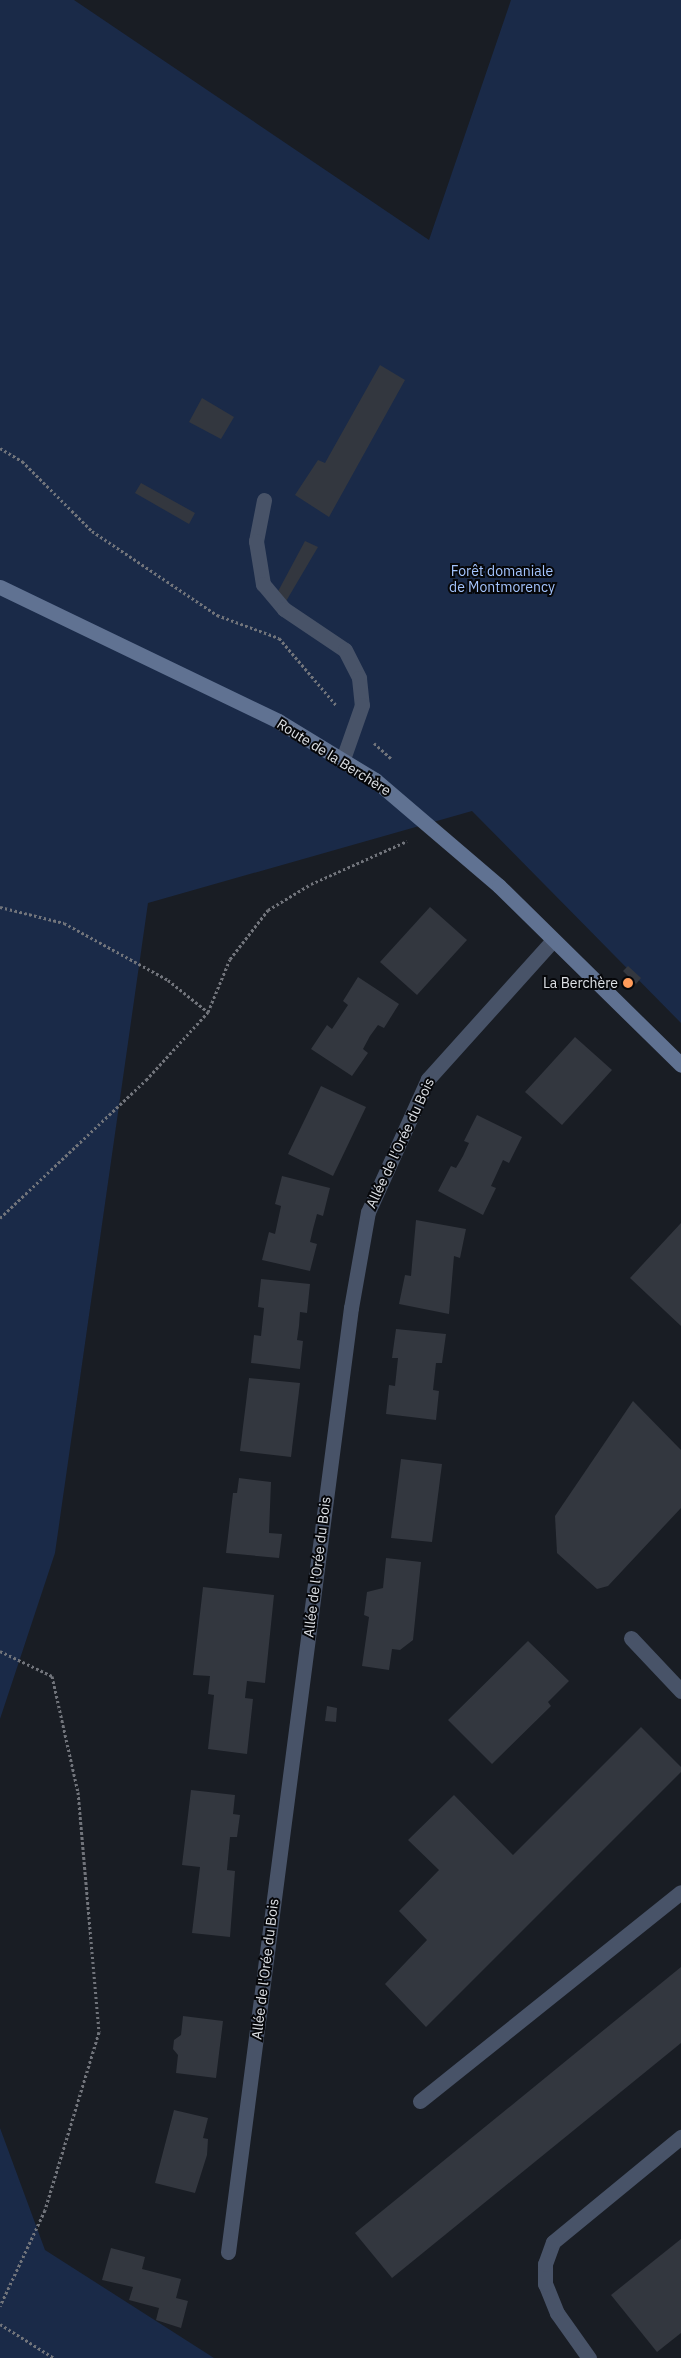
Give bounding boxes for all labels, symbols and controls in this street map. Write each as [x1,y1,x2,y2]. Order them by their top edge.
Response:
park label: Forêt domaniale de Montmorency [449,563,555,596]
street label: Route de la Berchère [274,715,394,799]
place label: La Berchère [543,975,618,991]
marker: La Berchère [622,977,634,989]
street label: Allée de l'Orée du Bois [362,1075,438,1211]
street label: Allée de l'Orée du Bois [300,1496,334,1638]
street label: Allée de l'Orée du Bois [248,1898,282,2040]

